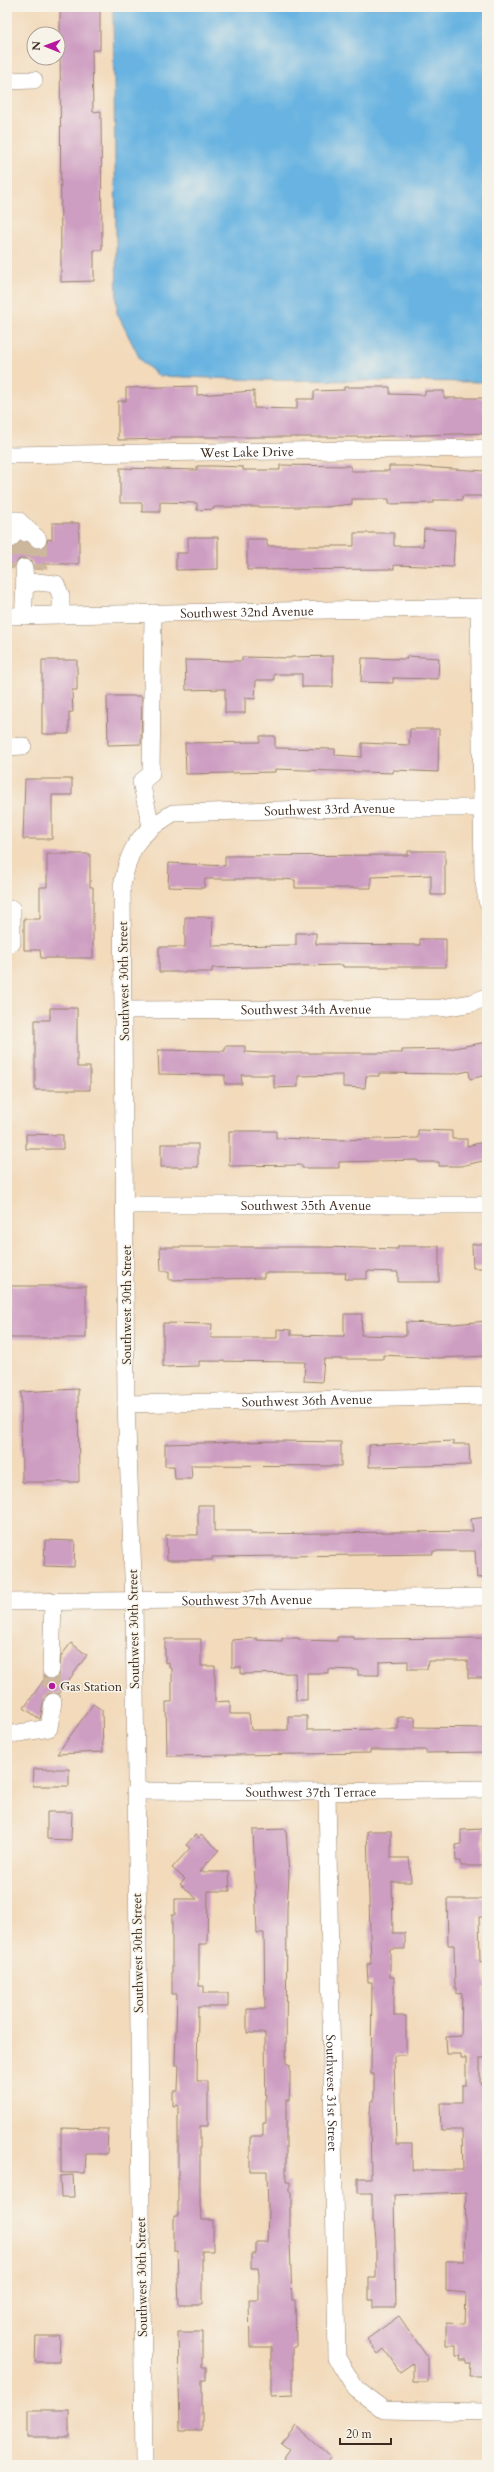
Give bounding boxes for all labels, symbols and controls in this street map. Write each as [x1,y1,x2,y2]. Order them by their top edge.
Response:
north arrow [26,26,66,66]
text: N [29,40,44,51]
street label: West Lake Drive [199,443,294,462]
street label: Southwest 32nd Avenue [180,602,314,623]
street label: Southwest 33rd Avenue [264,800,395,820]
street label: Southwest 30th Street [114,921,134,1041]
street label: Southwest 34th Avenue [241,1000,371,1019]
street label: Southwest 35th Avenue [241,1197,371,1215]
street label: Southwest 30th Street [118,1245,136,1365]
street label: Southwest 36th Avenue [242,1391,373,1411]
street label: Southwest 30th Street [124,1569,144,1689]
street label: Southwest 37th Avenue [182,1591,312,1610]
place label: Gas Station [60,1678,123,1696]
marker: Gas Station [47,1681,57,1691]
street label: Southwest 37th Terrace [246,1783,377,1802]
street label: Southwest 30th Street [128,1893,148,2013]
street label: Southwest 31st Street [321,2034,341,2152]
street label: Southwest 30th Street [132,2217,152,2337]
scale bar [340,2420,391,2446]
text: 20 m [346,2426,373,2442]

